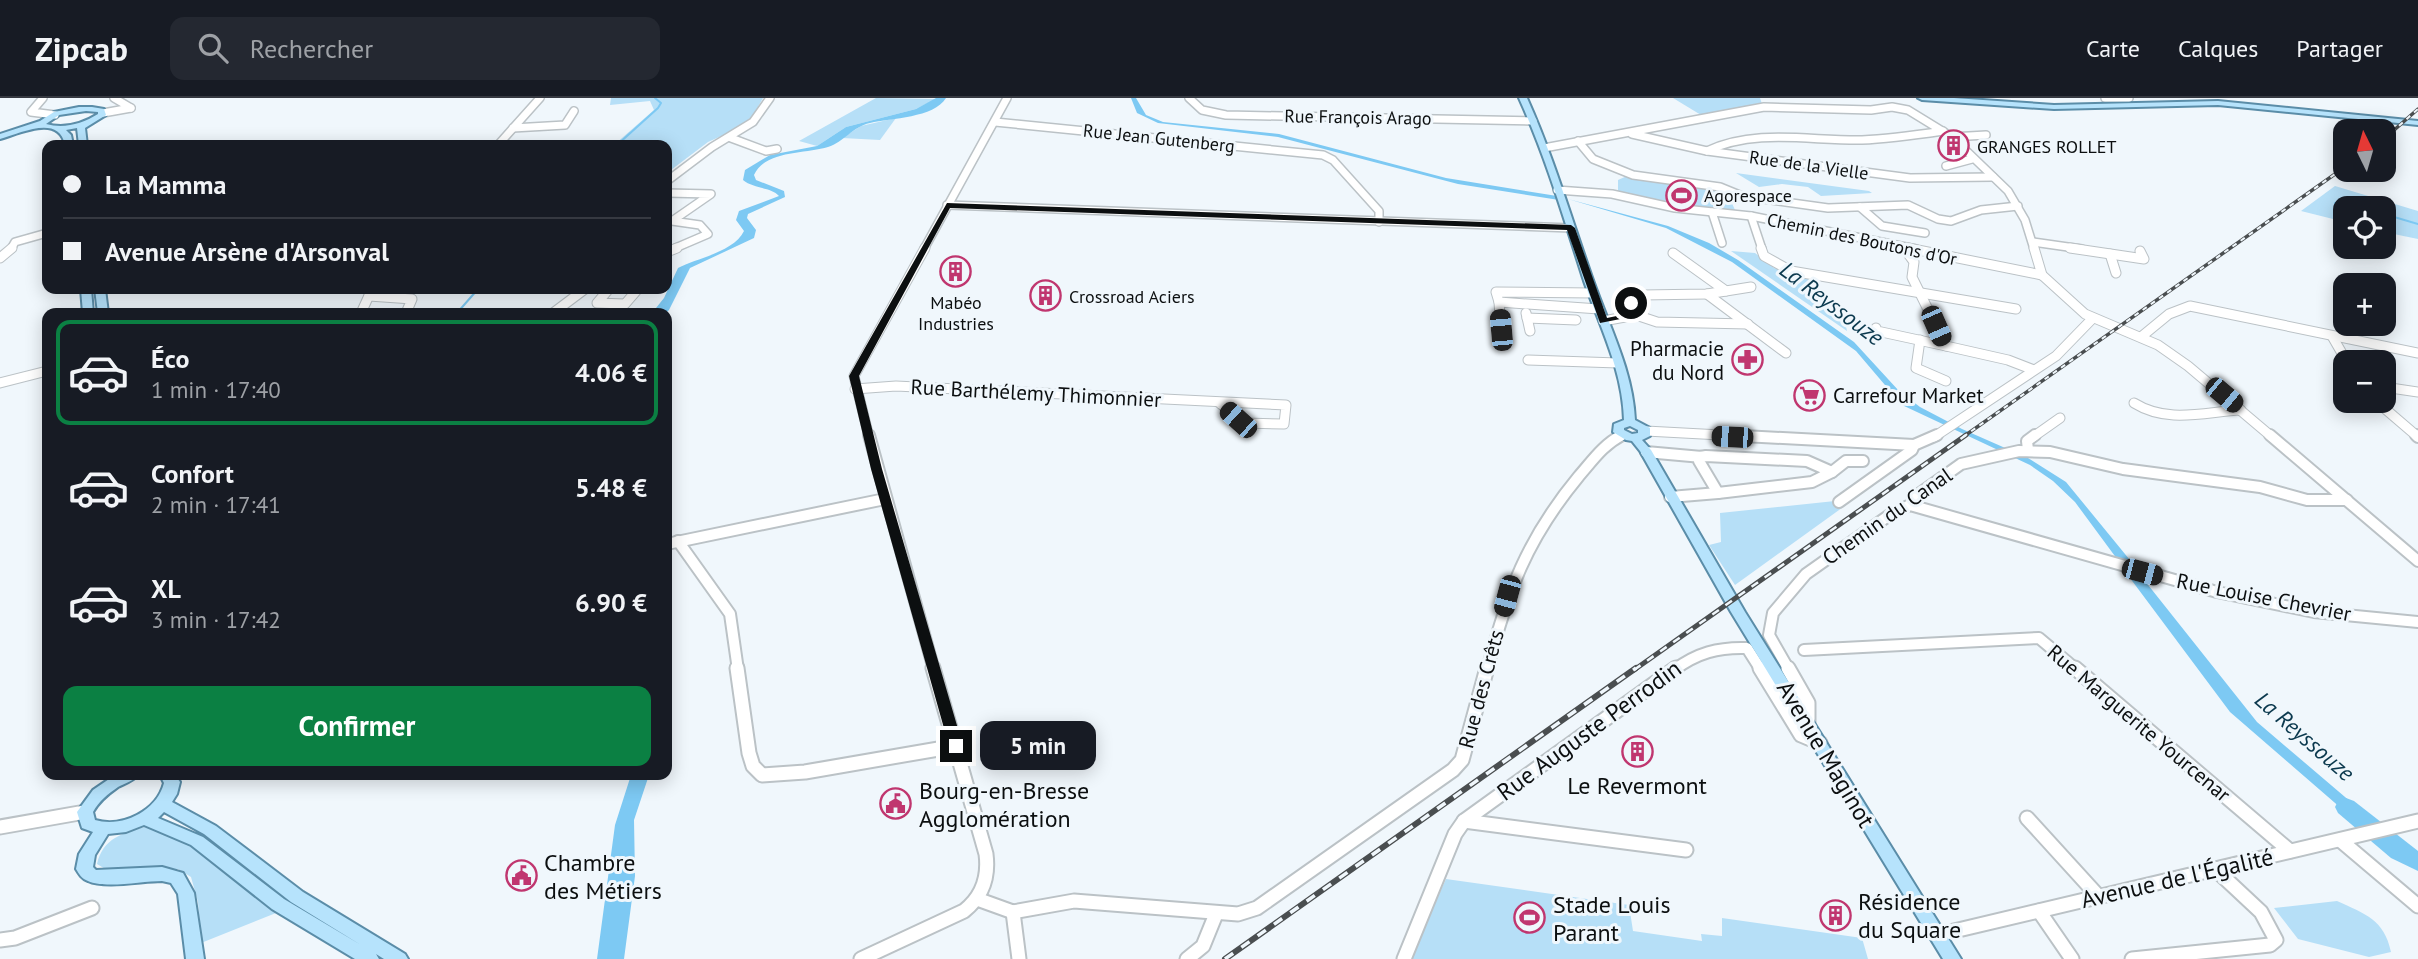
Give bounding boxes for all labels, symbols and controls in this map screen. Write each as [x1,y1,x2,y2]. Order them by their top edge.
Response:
search box [170,17,660,80]
text: Zipcab [35,27,128,70]
icon: search [194,29,232,67]
text: Rechercher [250,32,373,65]
text: Carte [2086,33,2140,64]
text: Calques [2178,33,2258,64]
text: Partager [2296,33,2383,64]
street label: Rue François Arago [1284,104,1432,130]
street label: Rue Jean Gutenberg [1082,119,1236,157]
north arrow [2333,119,2396,182]
map controls [2333,119,2396,413]
building icon: GRANGES ROLLET [1937,129,1971,163]
place label: GRANGES ROLLET [1977,135,2116,158]
street label: Rue de la Vielle [1748,145,1870,185]
text: La Mamma [105,168,226,201]
sports icon: Agorespace [1664,178,1698,212]
place label: Agorespace [1704,184,1792,207]
button: locate [2333,196,2396,259]
street label: Chemin des Boutons d'Or [1765,208,1959,270]
text: Avenue Arsène d'Arsonval [105,235,389,268]
building icon: Mabéo Industries [939,255,973,289]
water label: La Reyssouze [1774,255,1890,352]
button: + [2333,273,2396,336]
building icon: Crossroad Aciers [1029,279,1063,313]
place label: Crossroad Aciers [1069,285,1195,308]
route start [1615,287,1647,319]
place label: Mabéo Industries [918,291,994,335]
car [1918,303,1955,349]
car [1489,308,1514,352]
place label: Pharmacie du Nord [1630,335,1724,386]
icon: car [67,341,130,404]
text: Éco [151,342,189,375]
pharmacy icon: Pharmacie du Nord [1730,343,1764,377]
button: − [2333,350,2396,413]
text: 4.06 € [575,356,647,389]
street label: Rue Barthélemy Thimonnier [910,373,1162,413]
car [2202,373,2247,417]
text: 1 min · 17:40 [151,375,281,404]
supermarket icon: Carrefour Market [1793,378,1827,412]
place label: Carrefour Market [1833,382,1984,409]
car [1216,398,1261,442]
car [1711,425,1754,449]
icon: car [67,456,130,519]
text: Confort [151,457,234,490]
street label: Chemin du Canal [1817,461,1957,571]
text: 5.48 € [575,471,647,504]
text: 2 min · 17:41 [151,490,281,519]
car [2119,556,2166,588]
street label: Rue Louise Chevrier [2174,567,2354,627]
icon: car [67,571,130,634]
text: XL [151,572,181,605]
car [1492,573,1523,619]
text: 6.90 € [575,586,647,619]
text: 3 min · 17:42 [151,605,281,634]
street label: Rue des Crêts [1452,627,1510,751]
street label: Rue Marguerite Yourcenar [2042,638,2236,808]
street label: Rue Auguste Perrodin [1491,653,1687,807]
street label: Avenue Maginot [1770,675,1882,833]
water label: La Reyssouze [2249,685,2361,787]
button: Confirmer [63,686,651,766]
callout: 5 min [981,722,1096,770]
route end [940,730,972,762]
text: 5 min [1010,731,1066,760]
building icon: Le Revermont [1620,734,1654,768]
place label: Le Revermont [1567,770,1707,801]
place label: Bourg-en-Bresse Agglomération [919,775,1089,834]
public building icon: Bourg-en-Bresse Agglomération [879,787,913,821]
street label: Avenue de l'Égalité [2078,841,2276,915]
place label: Chambre des Métiers [544,847,662,906]
public building icon: Chambre des Métiers [504,859,538,893]
place label: Résidence du Square [1858,886,1961,945]
place label: Stade Louis Parant [1553,889,1671,948]
building icon: Résidence du Square [1818,898,1852,932]
sports icon: Stade Louis Parant [1513,901,1547,935]

